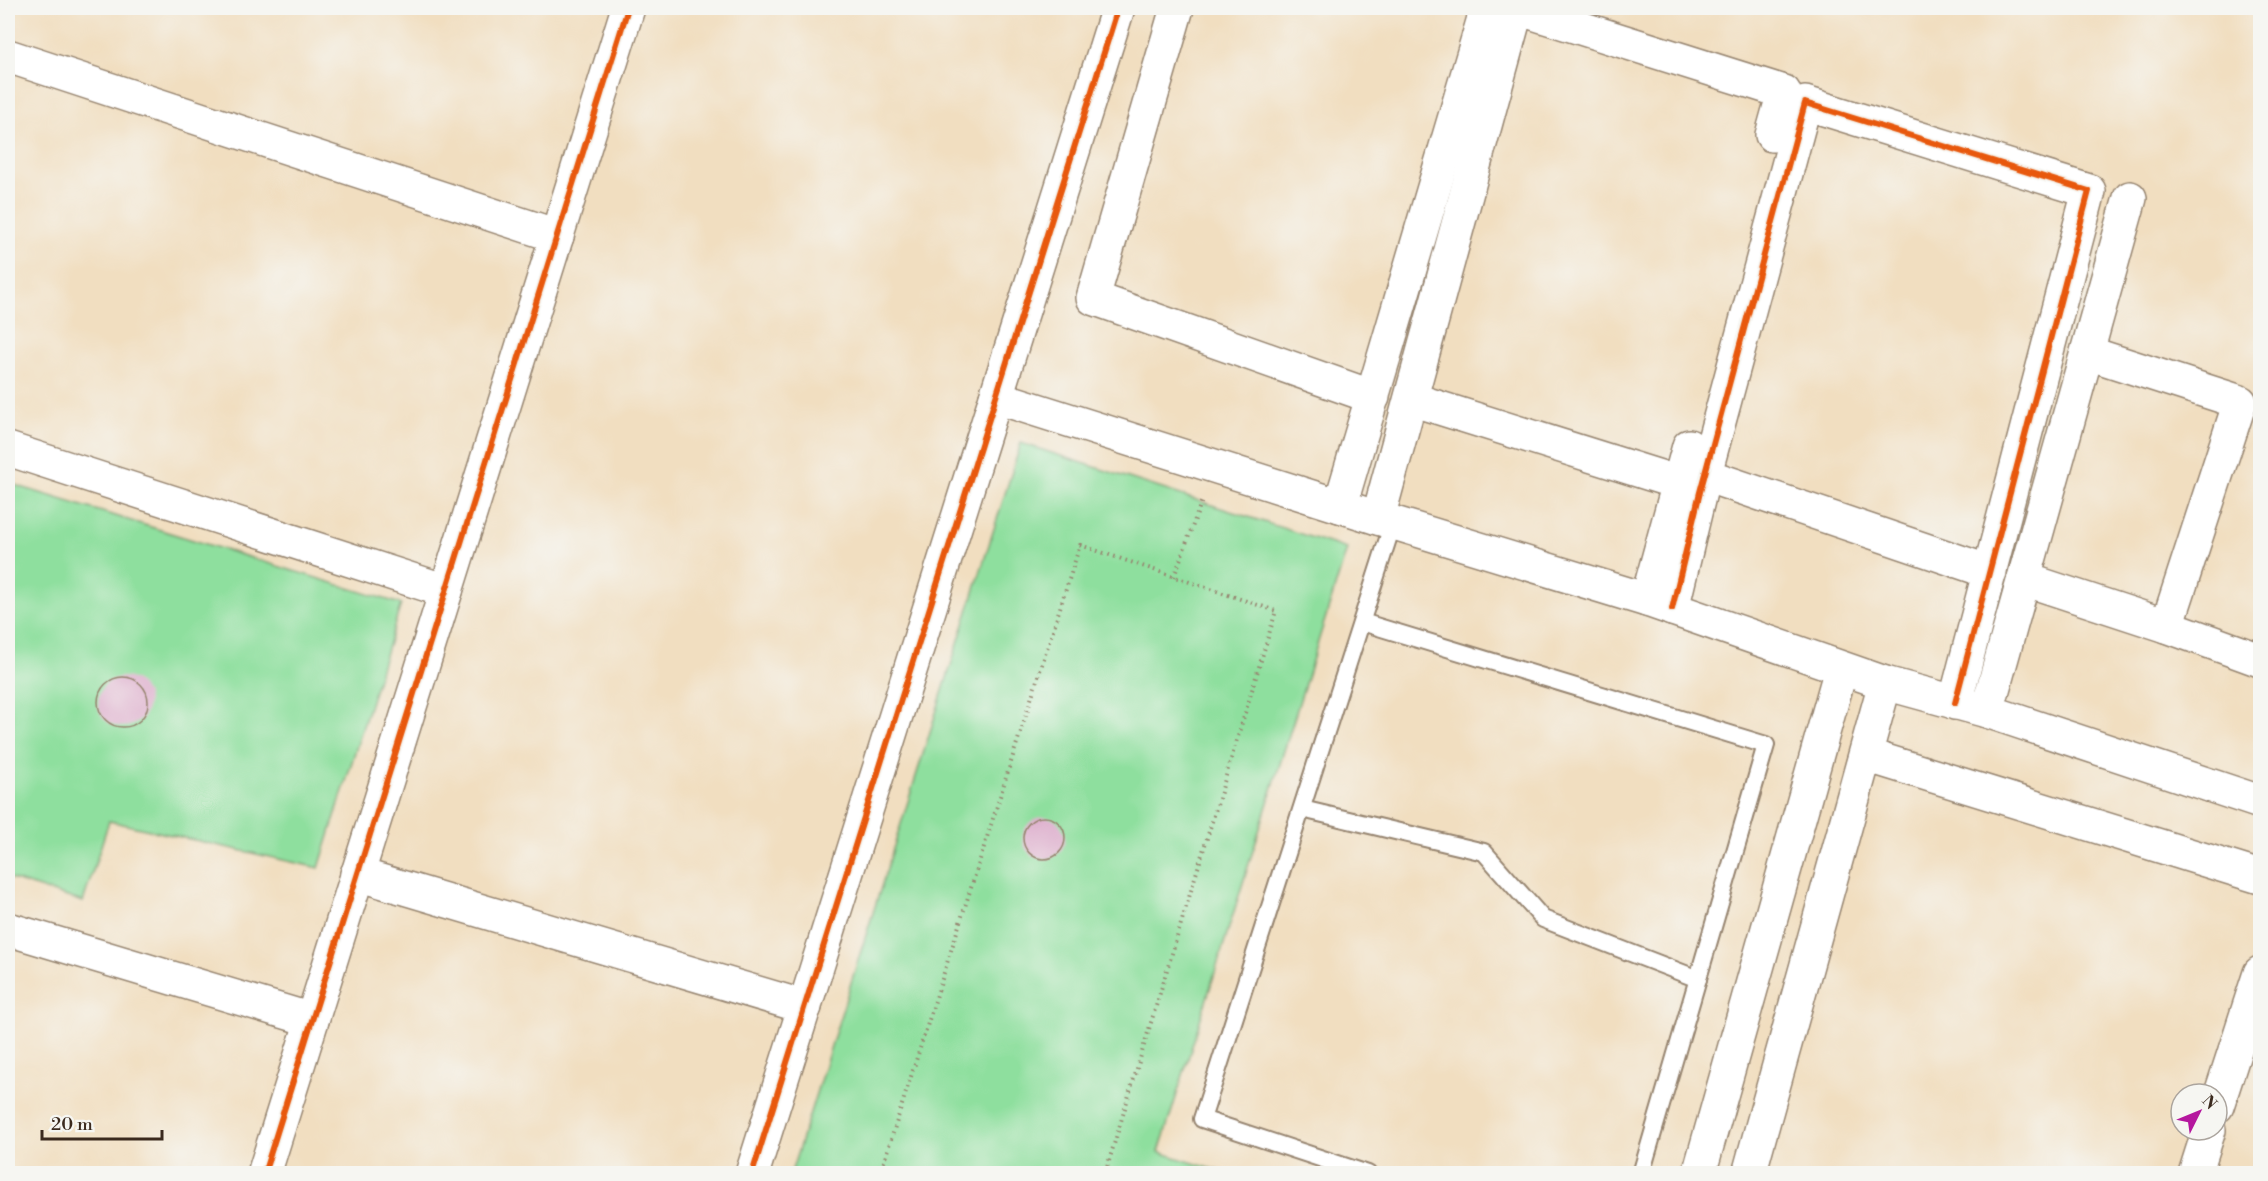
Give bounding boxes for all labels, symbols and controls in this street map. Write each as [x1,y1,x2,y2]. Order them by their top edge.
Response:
north arrow [2169,1082,2229,1142]
text: N [2198,1091,2221,1114]
scale bar [42,1103,162,1141]
text: 20 m [51,1113,93,1136]

